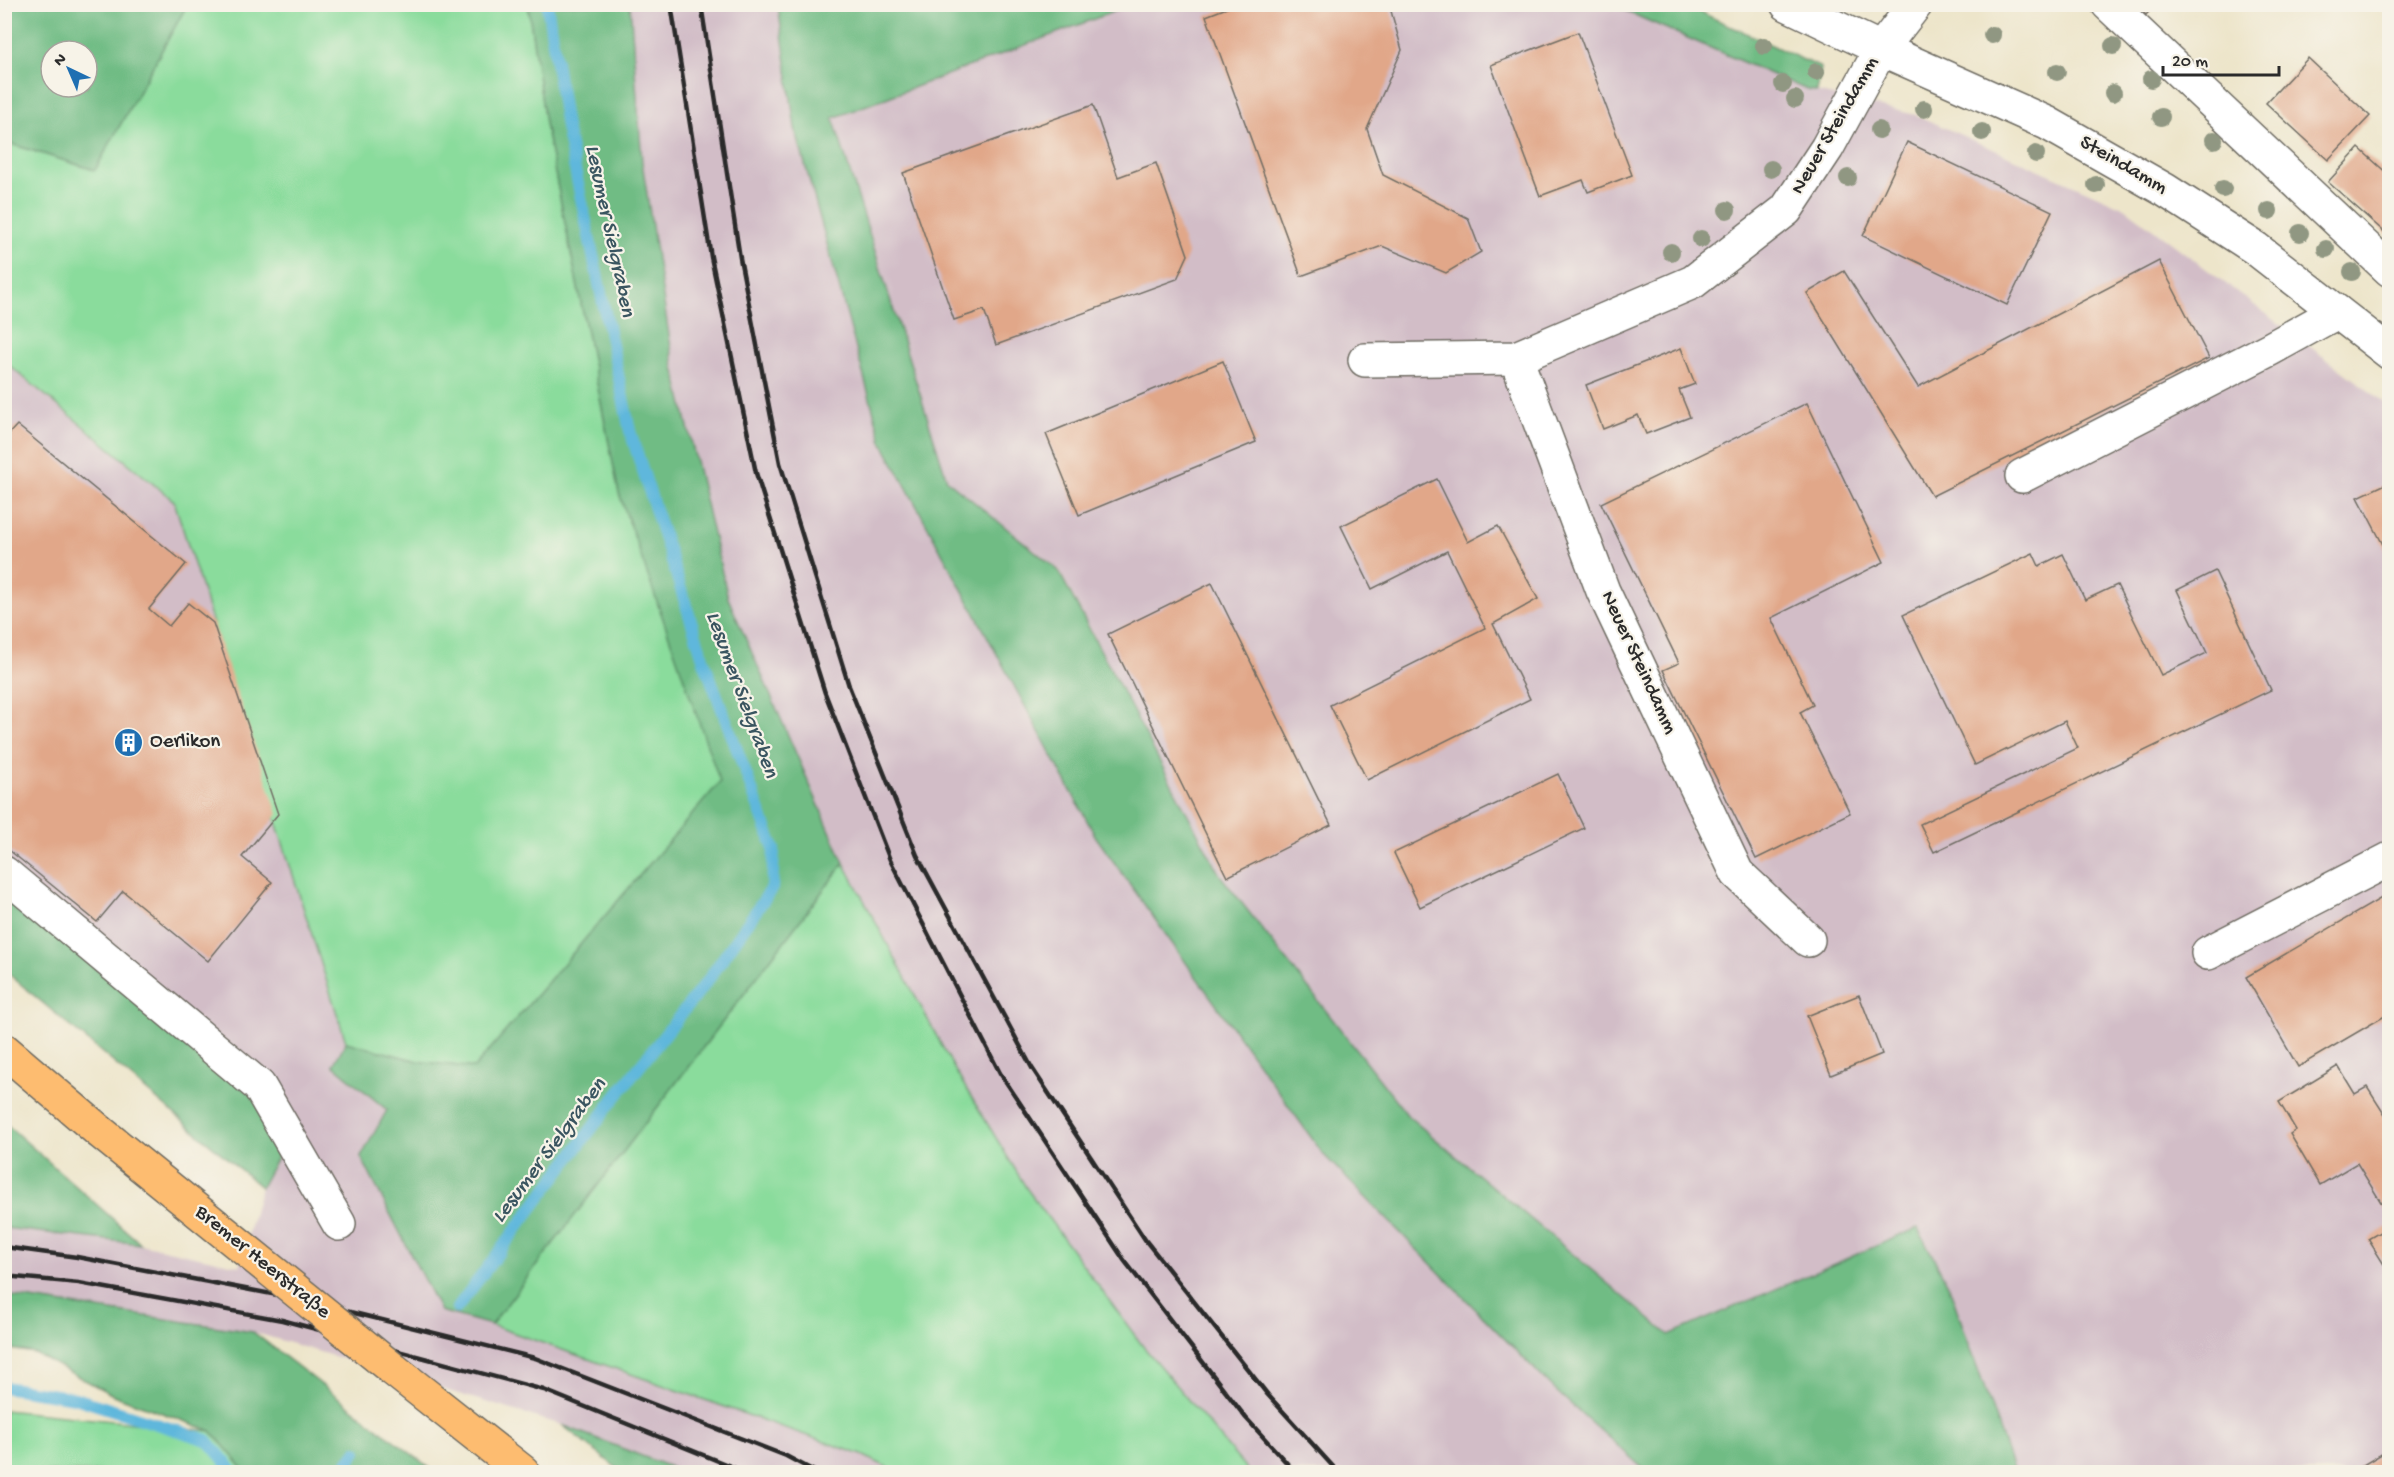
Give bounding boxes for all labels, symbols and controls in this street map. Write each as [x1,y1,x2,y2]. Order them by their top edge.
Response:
north arrow [39,39,99,99]
scale bar [2163,39,2278,77]
text: N [51,50,72,71]
text: 20 m [2172,52,2208,73]
street label: Neuer Steindamm [1786,53,1886,199]
street label: Steindamm [2075,131,2172,201]
water label: Lesumer Sielgraben [578,143,640,320]
street label: Neuer Steindamm [1594,587,1682,739]
water label: Lesumer Sielgraben [699,608,783,782]
building icon: Oerlikon [113,726,145,758]
place label: Oerlikon [150,730,220,755]
water label: Lesumer Sielgraben [487,1073,613,1229]
street label: Bremer Heerstraße [188,1200,336,1326]

